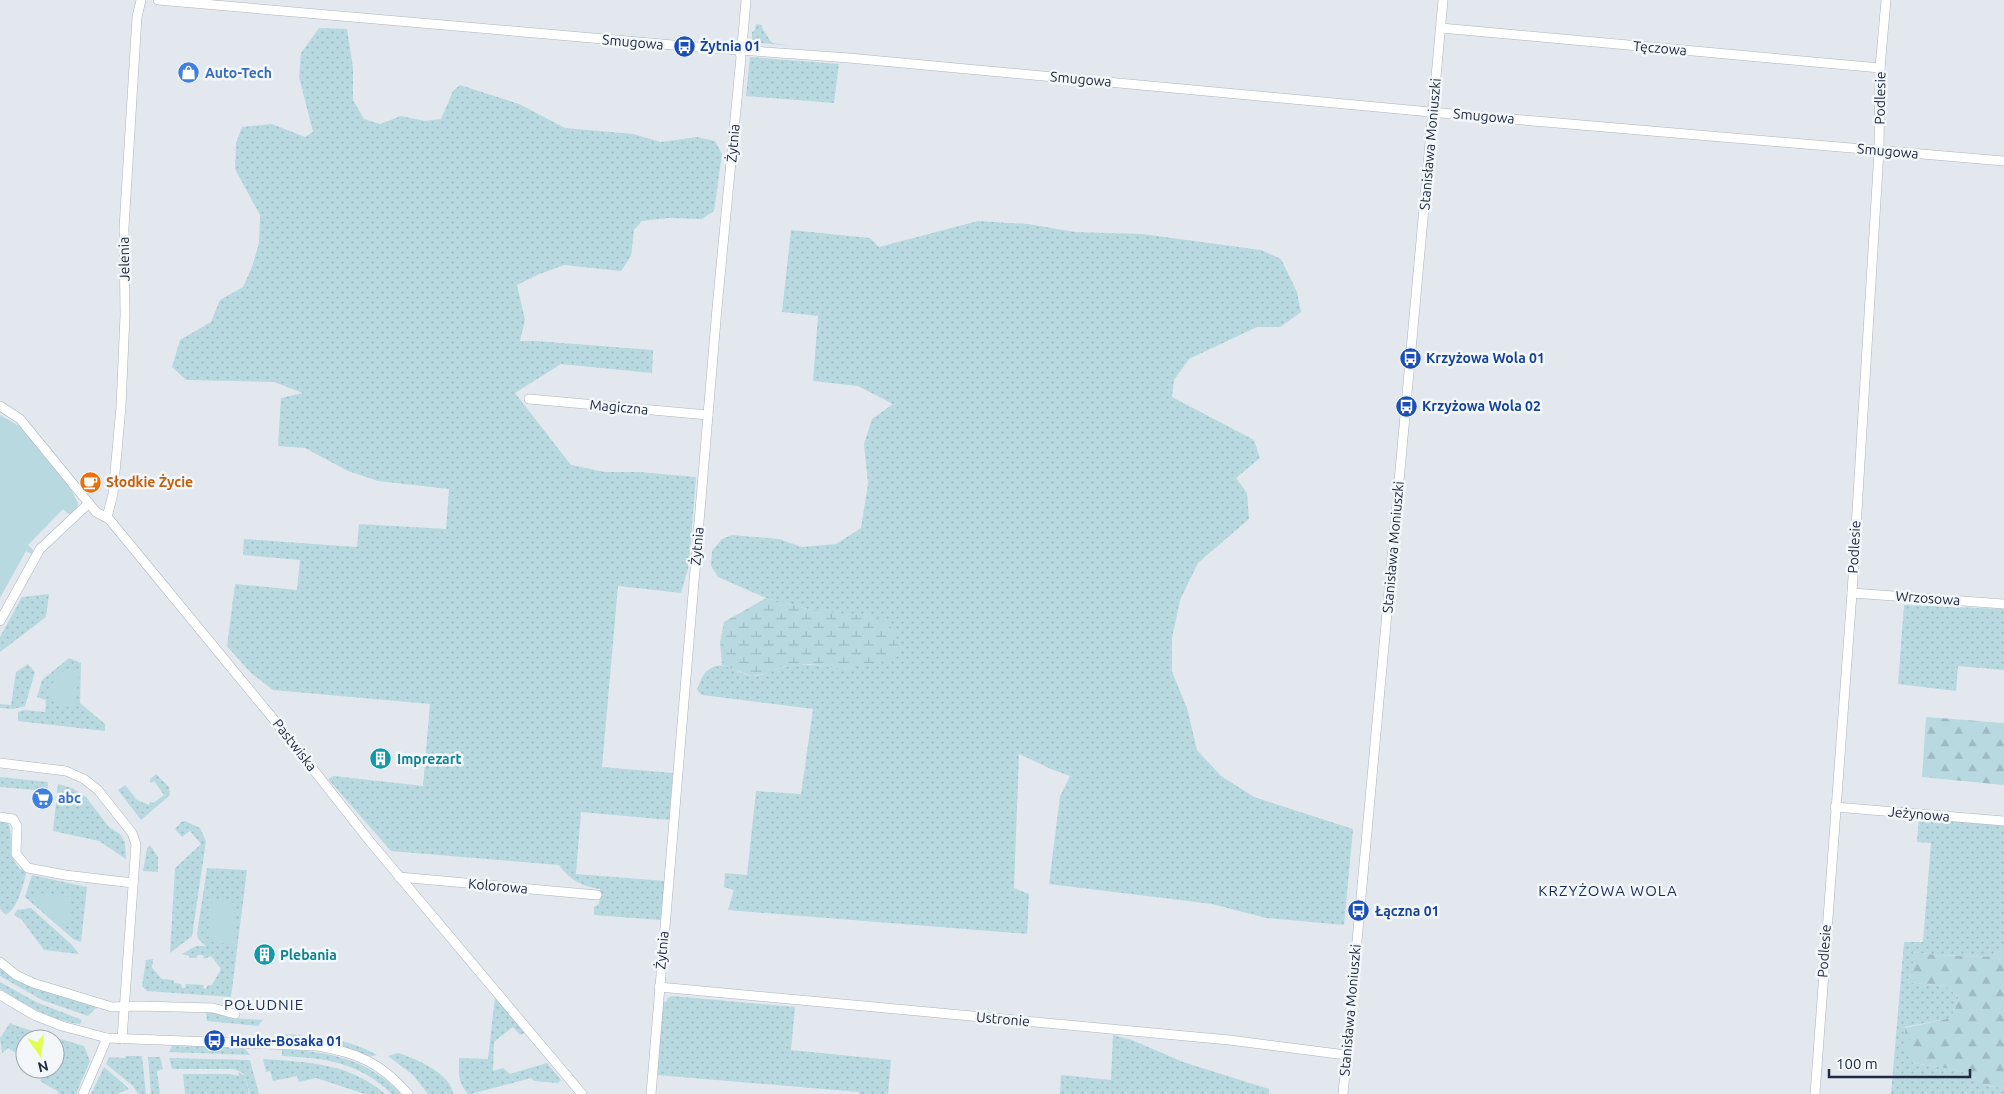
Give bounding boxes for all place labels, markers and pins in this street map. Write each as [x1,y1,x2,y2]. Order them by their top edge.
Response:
bus stop icon: Żytnia 01 [672,34,696,58]
place label: Żytnia 01 [700,37,761,54]
shop icon: Auto-Tech [177,61,201,85]
place label: Auto-Tech [205,65,272,81]
bus stop icon: Krzyżowa Wola 01 [1398,346,1422,370]
place label: Krzyżowa Wola 01 [1426,350,1545,366]
bus stop icon: Krzyżowa Wola 02 [1394,394,1418,418]
place label: Krzyżowa Wola 02 [1422,398,1541,414]
cafe icon: Słodkie Życie [78,470,102,494]
place label: Słodkie Życie [106,473,193,490]
building icon: Imprezart [369,747,393,771]
place label: Imprezart [397,751,461,767]
supermarket icon: abc [30,786,54,810]
place label: abc [58,790,81,806]
bus stop icon: Łączna 01 [1347,899,1371,923]
place label: Łączna 01 [1375,903,1439,920]
building icon: Plebania [252,943,276,967]
place label: Plebania [280,947,337,963]
bus stop icon: Hauke-Bosaka 01 [202,1029,226,1053]
place label: Hauke-Bosaka 01 [230,1033,342,1049]

